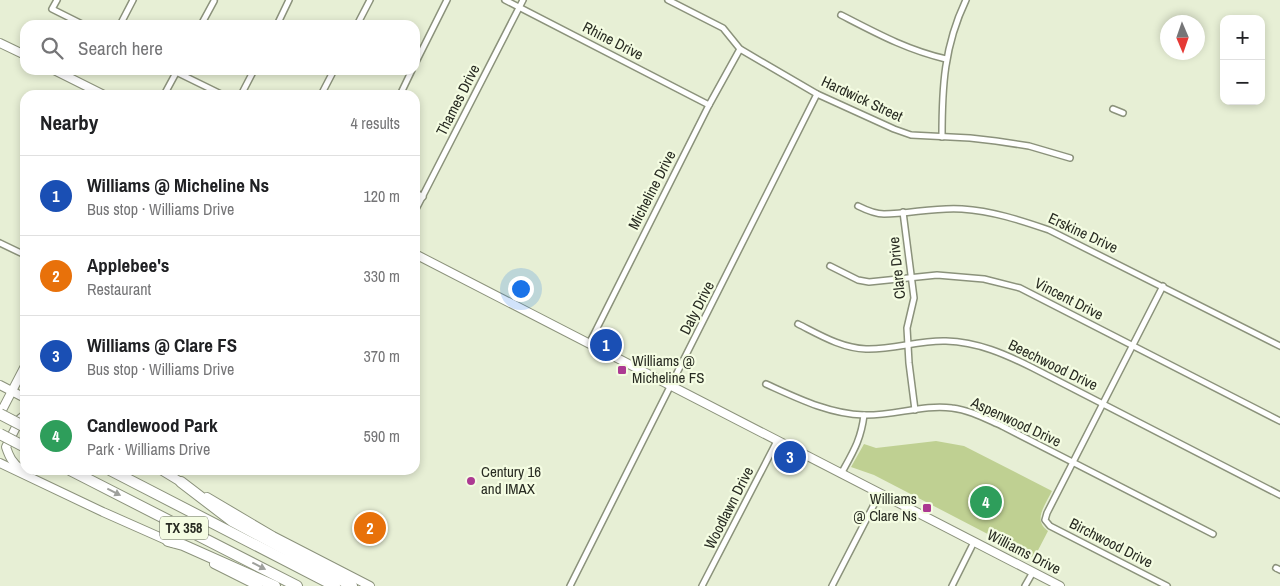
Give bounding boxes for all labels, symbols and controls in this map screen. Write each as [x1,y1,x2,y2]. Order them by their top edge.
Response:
north arrow [1160,15,1205,60]
map controls [1220,15,1265,105]
button: + [1220,15,1265,60]
street label: Rhine Drive [579,16,647,65]
search box [20,20,420,75]
icon: search [38,34,66,62]
text: Search here [78,35,163,61]
street label: Thames Drive [431,60,485,139]
button: − [1220,60,1265,105]
street label: Hardwick Street [818,71,907,127]
text: Nearby [40,108,98,137]
text: 4 results [350,112,400,134]
street label: Micheline Drive [623,146,681,233]
text: Williams @ Micheline Ns [87,172,269,198]
text: 1 [52,185,60,207]
text: 120 m [364,185,400,207]
text: Bus stop · Williams Drive [87,198,234,220]
street label: Erskine Drive [1045,207,1122,258]
street label: Clare Drive [883,236,910,300]
text: Applebee's [87,252,170,278]
text: 2 [52,265,60,287]
text: 330 m [364,265,400,287]
street label: Vincent Drive [1031,272,1107,325]
your location [508,276,534,302]
street label: Daly Drive [674,277,719,338]
text: Restaurant [87,278,151,300]
pin: 1 [590,326,622,364]
text: Williams @ Clare FS [87,332,237,358]
street label: Beechwood Drive [1005,334,1102,395]
text: 3 [52,345,60,367]
text: 370 m [364,345,400,367]
place label: Williams @ Micheline FS [632,350,704,388]
text: Bus stop · Williams Drive [87,358,234,380]
marker: Williams @ Micheline FS [616,364,628,376]
street label: Aspenwood Drive [967,391,1065,452]
text: Candlewood Park [87,412,218,438]
text: 4 [52,425,60,447]
text: 590 m [364,425,400,447]
text: Park · Williams Drive [87,438,210,460]
pin: 3 [774,438,806,476]
place label: Century 16 and IMAX [481,461,541,499]
street label: Woodlawn Drive [699,463,758,553]
marker: Century 16 and IMAX [465,475,477,487]
pin: 4 [970,483,1002,521]
one-way arrow [107,488,121,496]
place label: Williams @ Clare Ns [853,488,917,526]
marker: Williams @ Clare Ns [921,502,933,514]
pin: 2 [354,509,386,547]
street label: Birchwood Drive [1066,513,1157,573]
road number: TX 358 [160,516,208,540]
street label: Williams Drive [984,524,1065,579]
one-way arrow [251,562,266,570]

